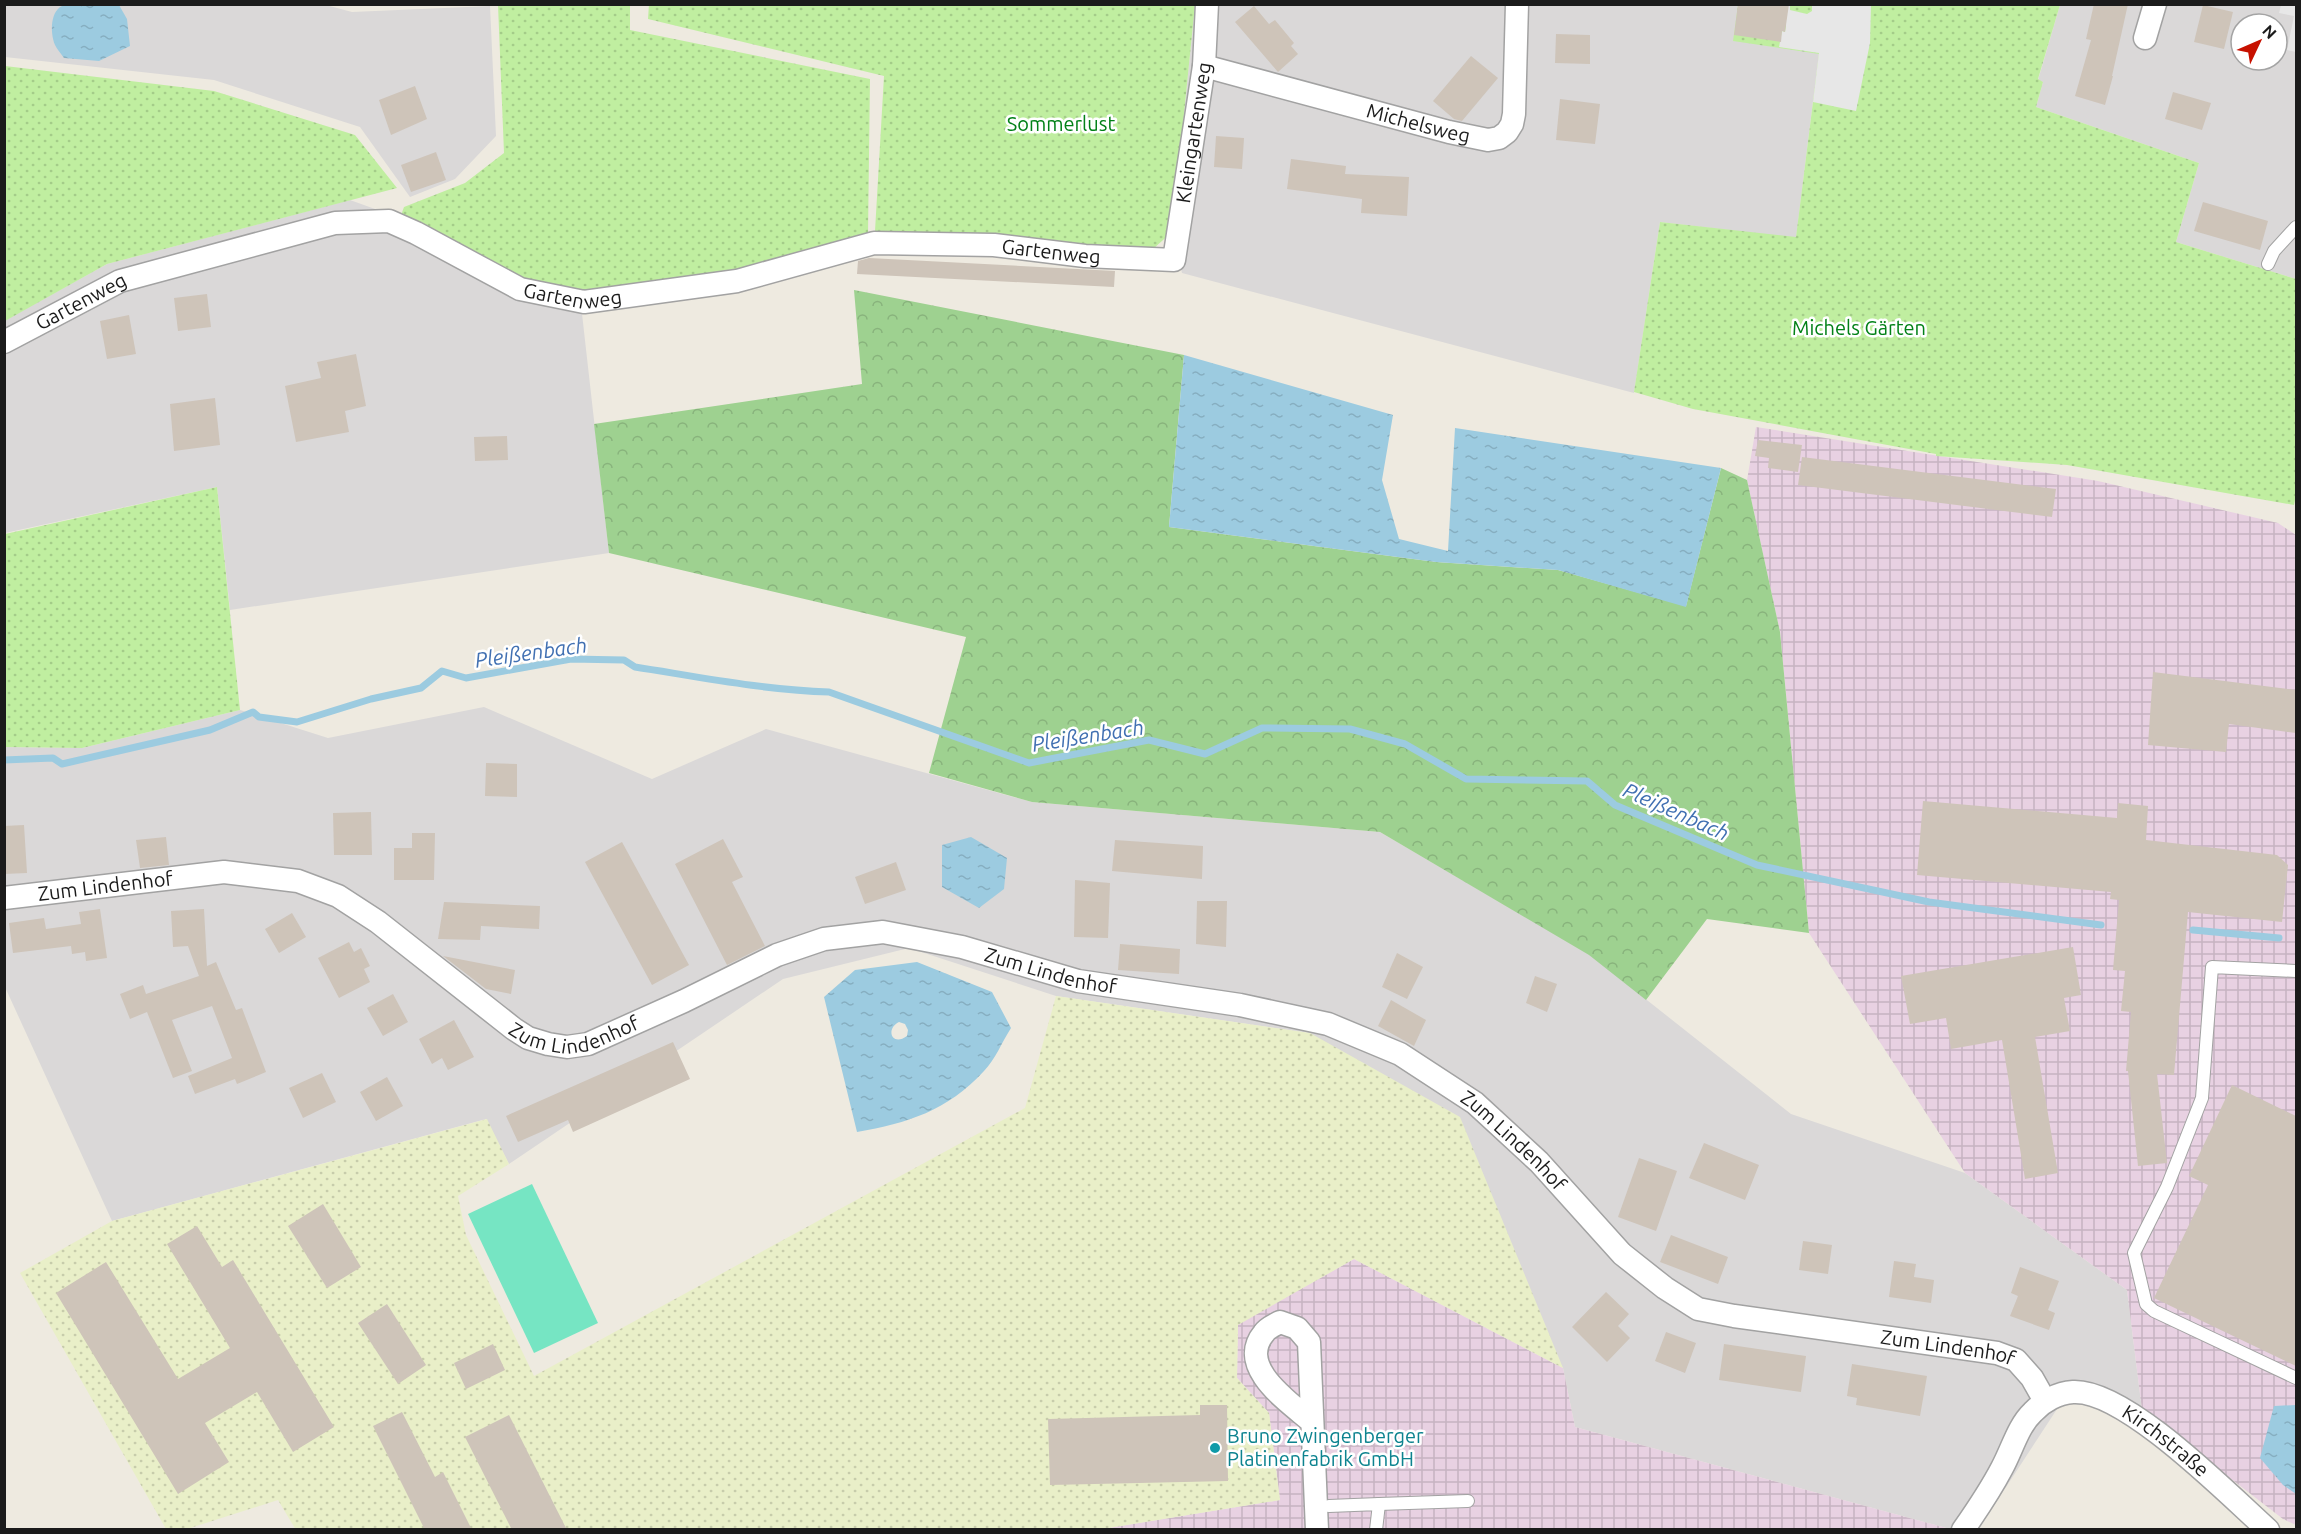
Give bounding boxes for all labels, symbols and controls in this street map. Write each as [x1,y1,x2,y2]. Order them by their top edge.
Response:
north arrow [2229,12,2289,72]
text: N [2259,21,2280,42]
street label: Kleingartenweg [1171,60,1215,205]
street label: Michelsweg [1364,98,1472,147]
park label: Sommerlust [1007,112,1115,135]
street label: Gartenweg [1001,234,1101,268]
street label: Gartenweg [31,268,130,334]
street label: Gartenweg [522,278,623,313]
park label: Michels Gärten [1792,316,1926,339]
water label: Pleißenbach [473,632,588,672]
water label: Pleißenbach [1030,714,1146,756]
water label: Pleißenbach [1620,777,1733,845]
street label: Zum Lindenhof [36,866,174,905]
street label: Zum Lindenhof [982,942,1119,998]
street label: Zum Lindenhof [505,1011,642,1058]
street label: Zum Lindenhof [1457,1085,1571,1195]
street label: Zum Lindenhof [1879,1325,2019,1370]
street label: Kirchstraße [2118,1400,2214,1481]
place label: Bruno Zwingenberger Platinenfabrik GmbH [1227,1424,1424,1470]
marker: Bruno Zwingenberger Platinenfabrik GmbH [1208,1441,1222,1455]

